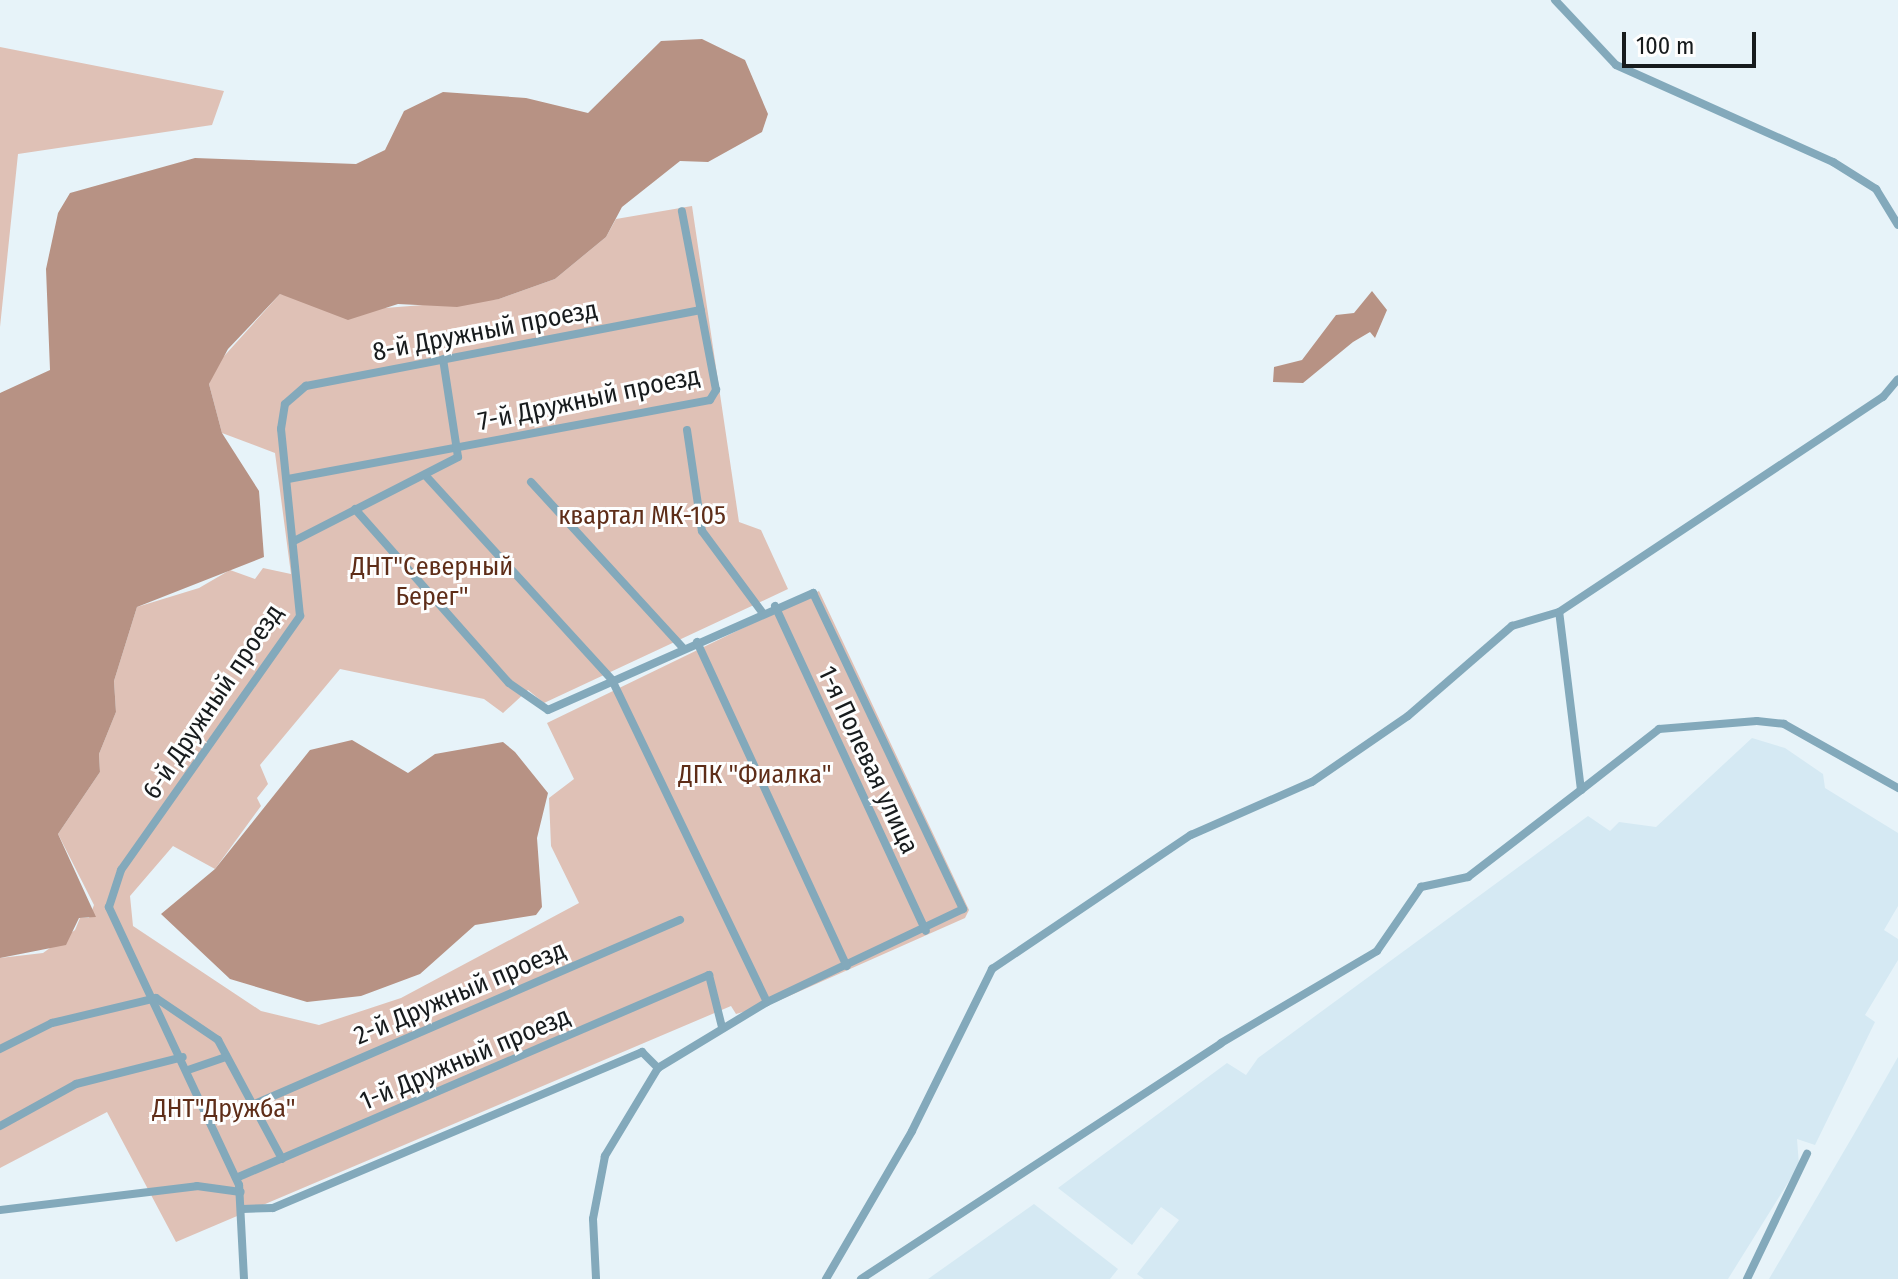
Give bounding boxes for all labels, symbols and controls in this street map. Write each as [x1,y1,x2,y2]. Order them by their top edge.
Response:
scale bar [1626,16,1760,66]
text: 100 m [1636,32,1694,60]
street label: 8-й Дружный проезд [370,294,600,368]
street label: 7-й Дружный проезд [475,360,703,438]
park label: квартал МК-105 [558,500,726,532]
park label: ДНТ"Северный Берег" [351,551,513,612]
street label: 6-й Дружный проезд [136,599,290,805]
street label: 1-я Полевая улица [811,661,925,859]
park label: ДПК "Фиалка" [678,759,832,791]
street label: 2-й Дружный проезд [350,934,570,1052]
street label: 1-й Дружный проезд [355,1001,575,1117]
park label: ДНТ"Дружба" [152,1093,296,1125]

